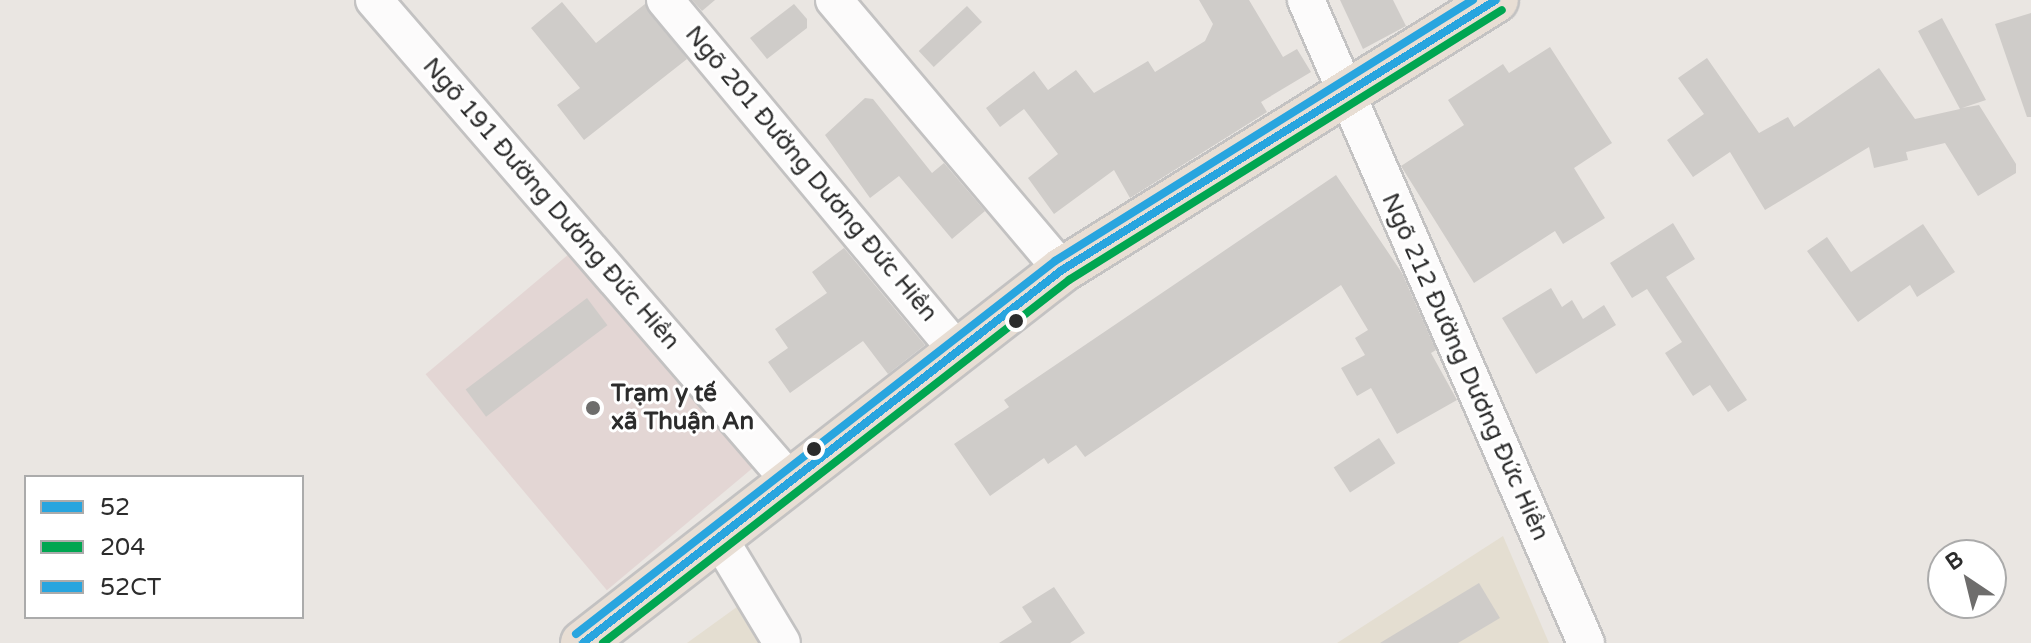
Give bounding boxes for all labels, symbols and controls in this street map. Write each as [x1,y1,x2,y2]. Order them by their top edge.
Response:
street label: Ngõ 201 Đường Dương Đức Hiền [679,20,943,328]
street label: Ngõ 191 Đường Dương Đức Hiền [416,52,686,356]
street label: Ngõ 212 Đường Dương Đức Hiền [1375,189,1555,545]
unlabelled marker [1008,313,1024,329]
place label: Trạm y tế xã Thuận An [611,380,754,436]
marker: Trạm y tế xã Thuận An [582,397,604,419]
unlabelled marker [806,441,822,457]
legend [24,475,304,619]
text: 52 [100,493,130,522]
text: 204 [100,533,145,562]
north arrow [1927,539,2007,619]
text: B [1941,546,1968,576]
text: 52CT [100,573,161,602]

